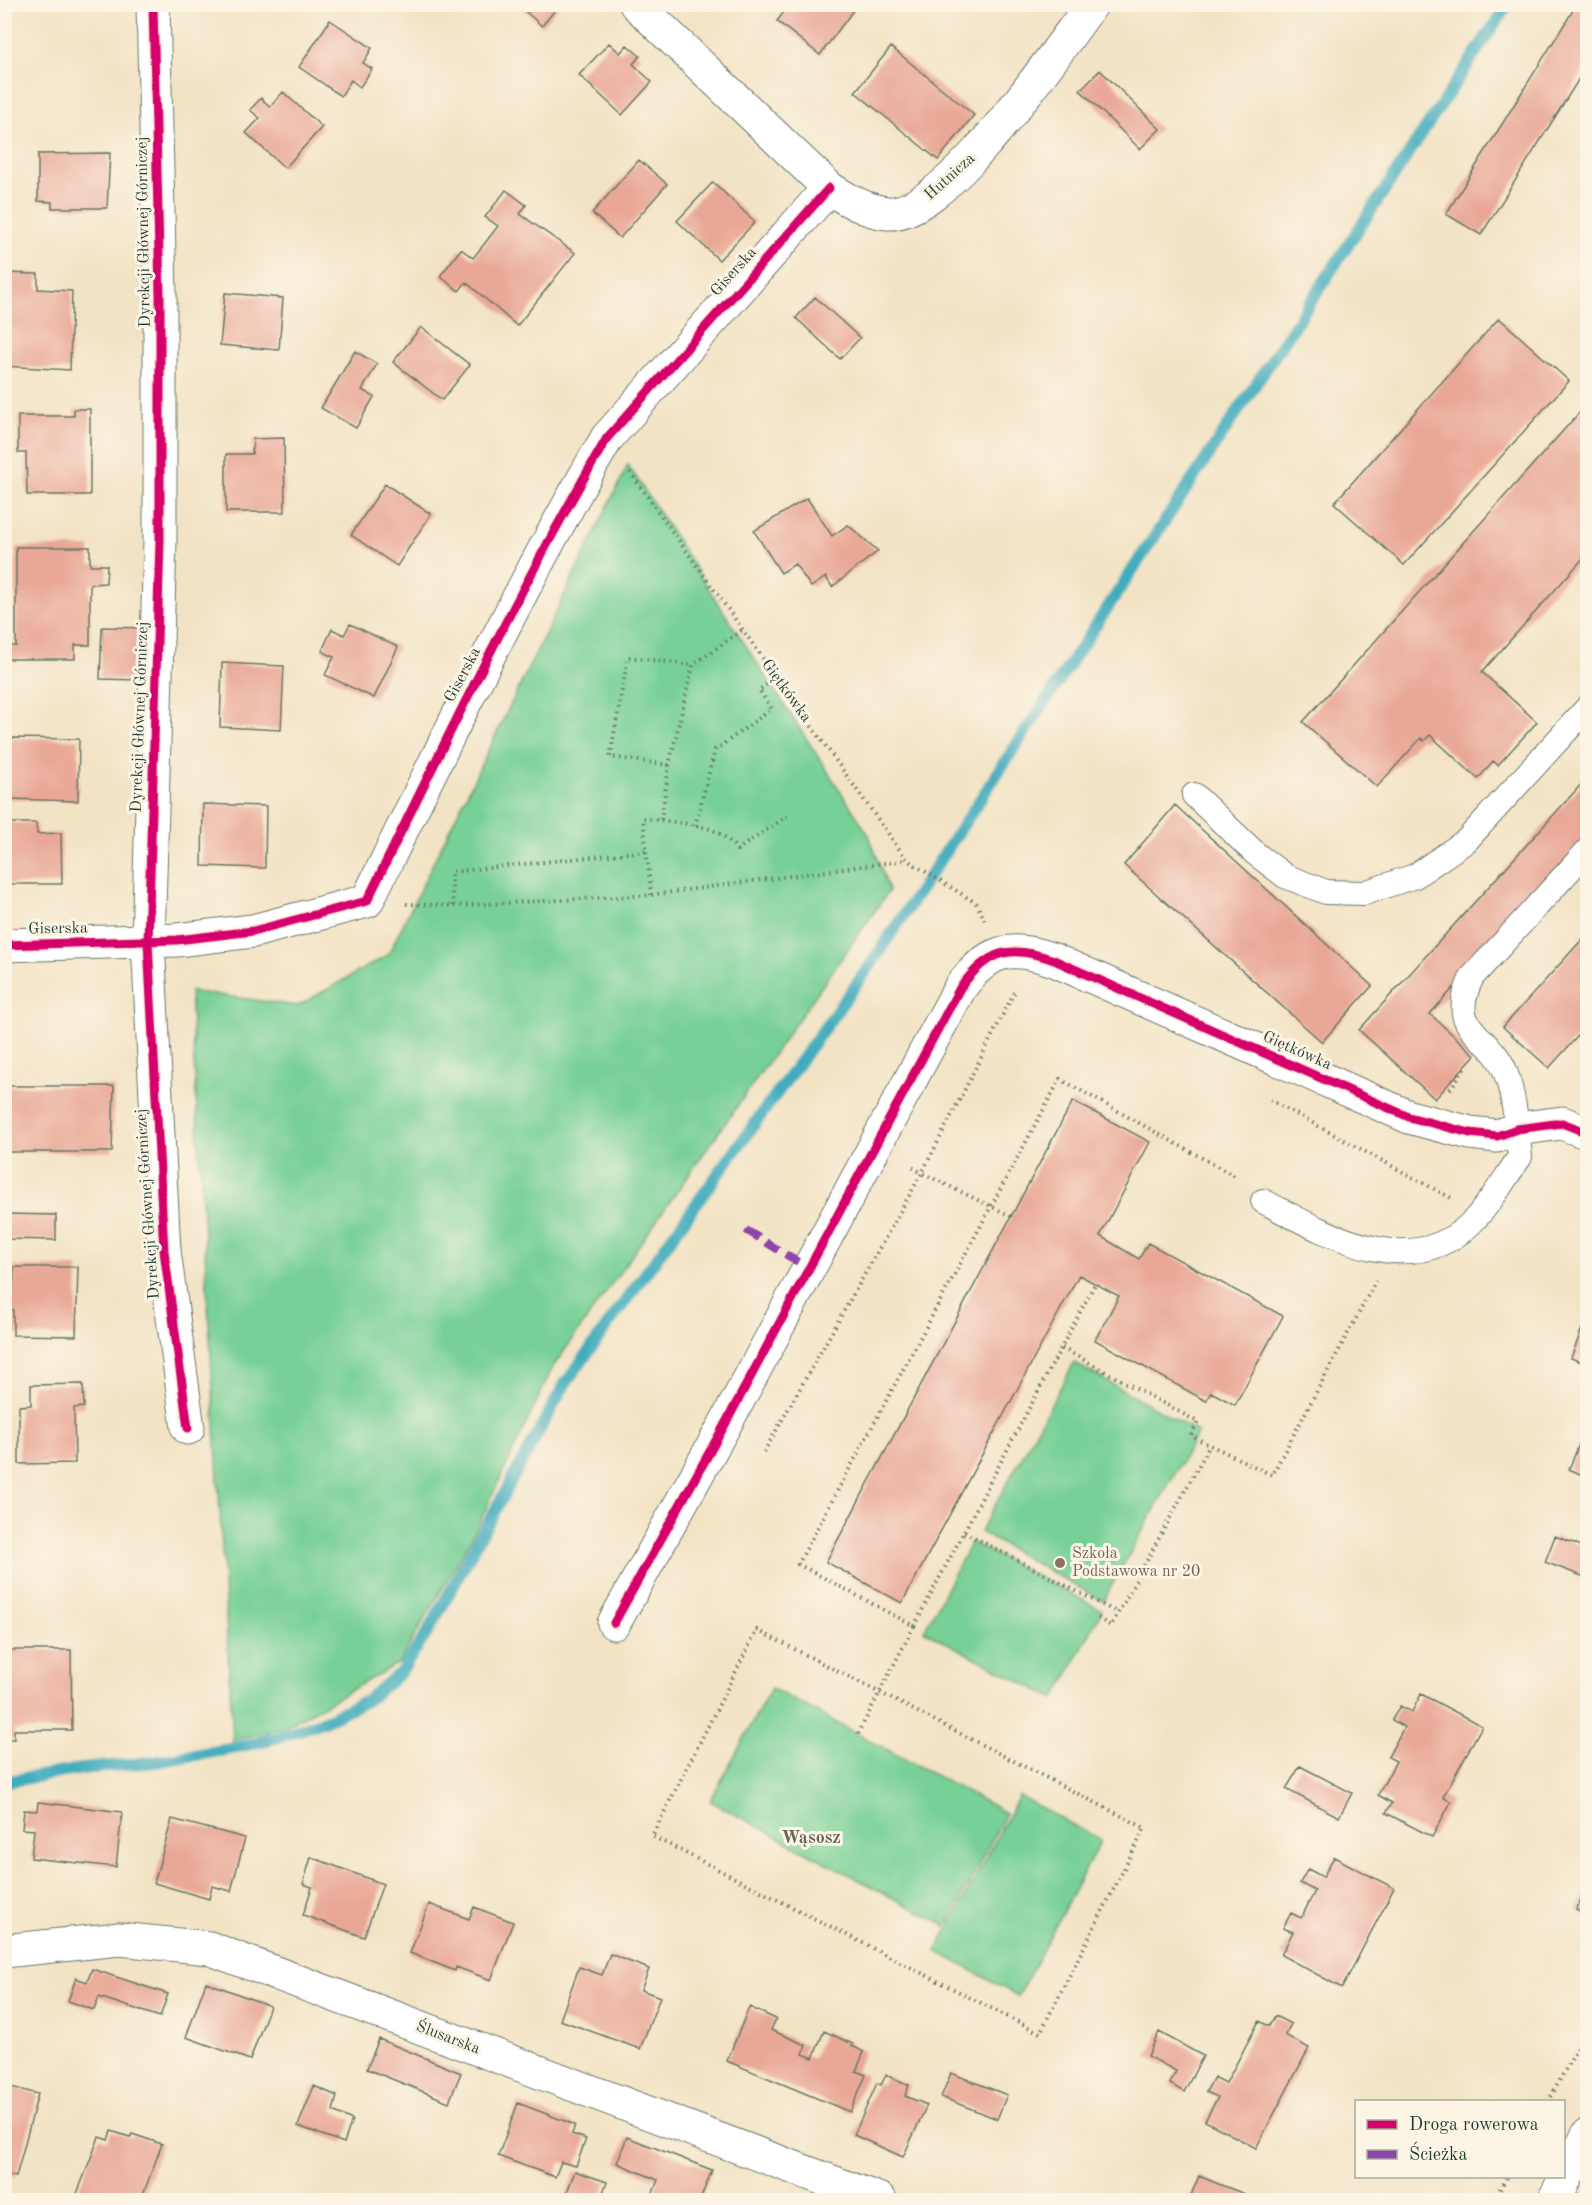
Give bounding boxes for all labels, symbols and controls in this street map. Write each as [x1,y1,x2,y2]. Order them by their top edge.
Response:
street label: Dyrekcji Głównej Górniczej [134,136,154,328]
street label: Hutnicza [922,150,978,204]
street label: Giserska [708,244,760,300]
street label: Dyrekcji Głównej Górniczej [129,621,151,813]
street label: Giserska [442,645,484,705]
street label: Giętkówka [758,657,814,725]
street label: Giserska [28,920,88,938]
street label: Giętkówka [1260,1029,1334,1073]
street label: Dyrekcji Głównej Górniczej [133,1108,163,1300]
place label: Szkoła Podstawowa nr 20 [1072,1546,1200,1580]
marker: Szkoła Podstawowa nr 20 [1053,1556,1067,1570]
district label: Wąsosz [781,1829,841,1847]
street label: Ślusarska [414,2014,484,2058]
legend [1355,2100,1565,2178]
text: Droga rowerowa [1409,2116,1539,2134]
text: Ścieżka [1409,2141,1467,2164]

